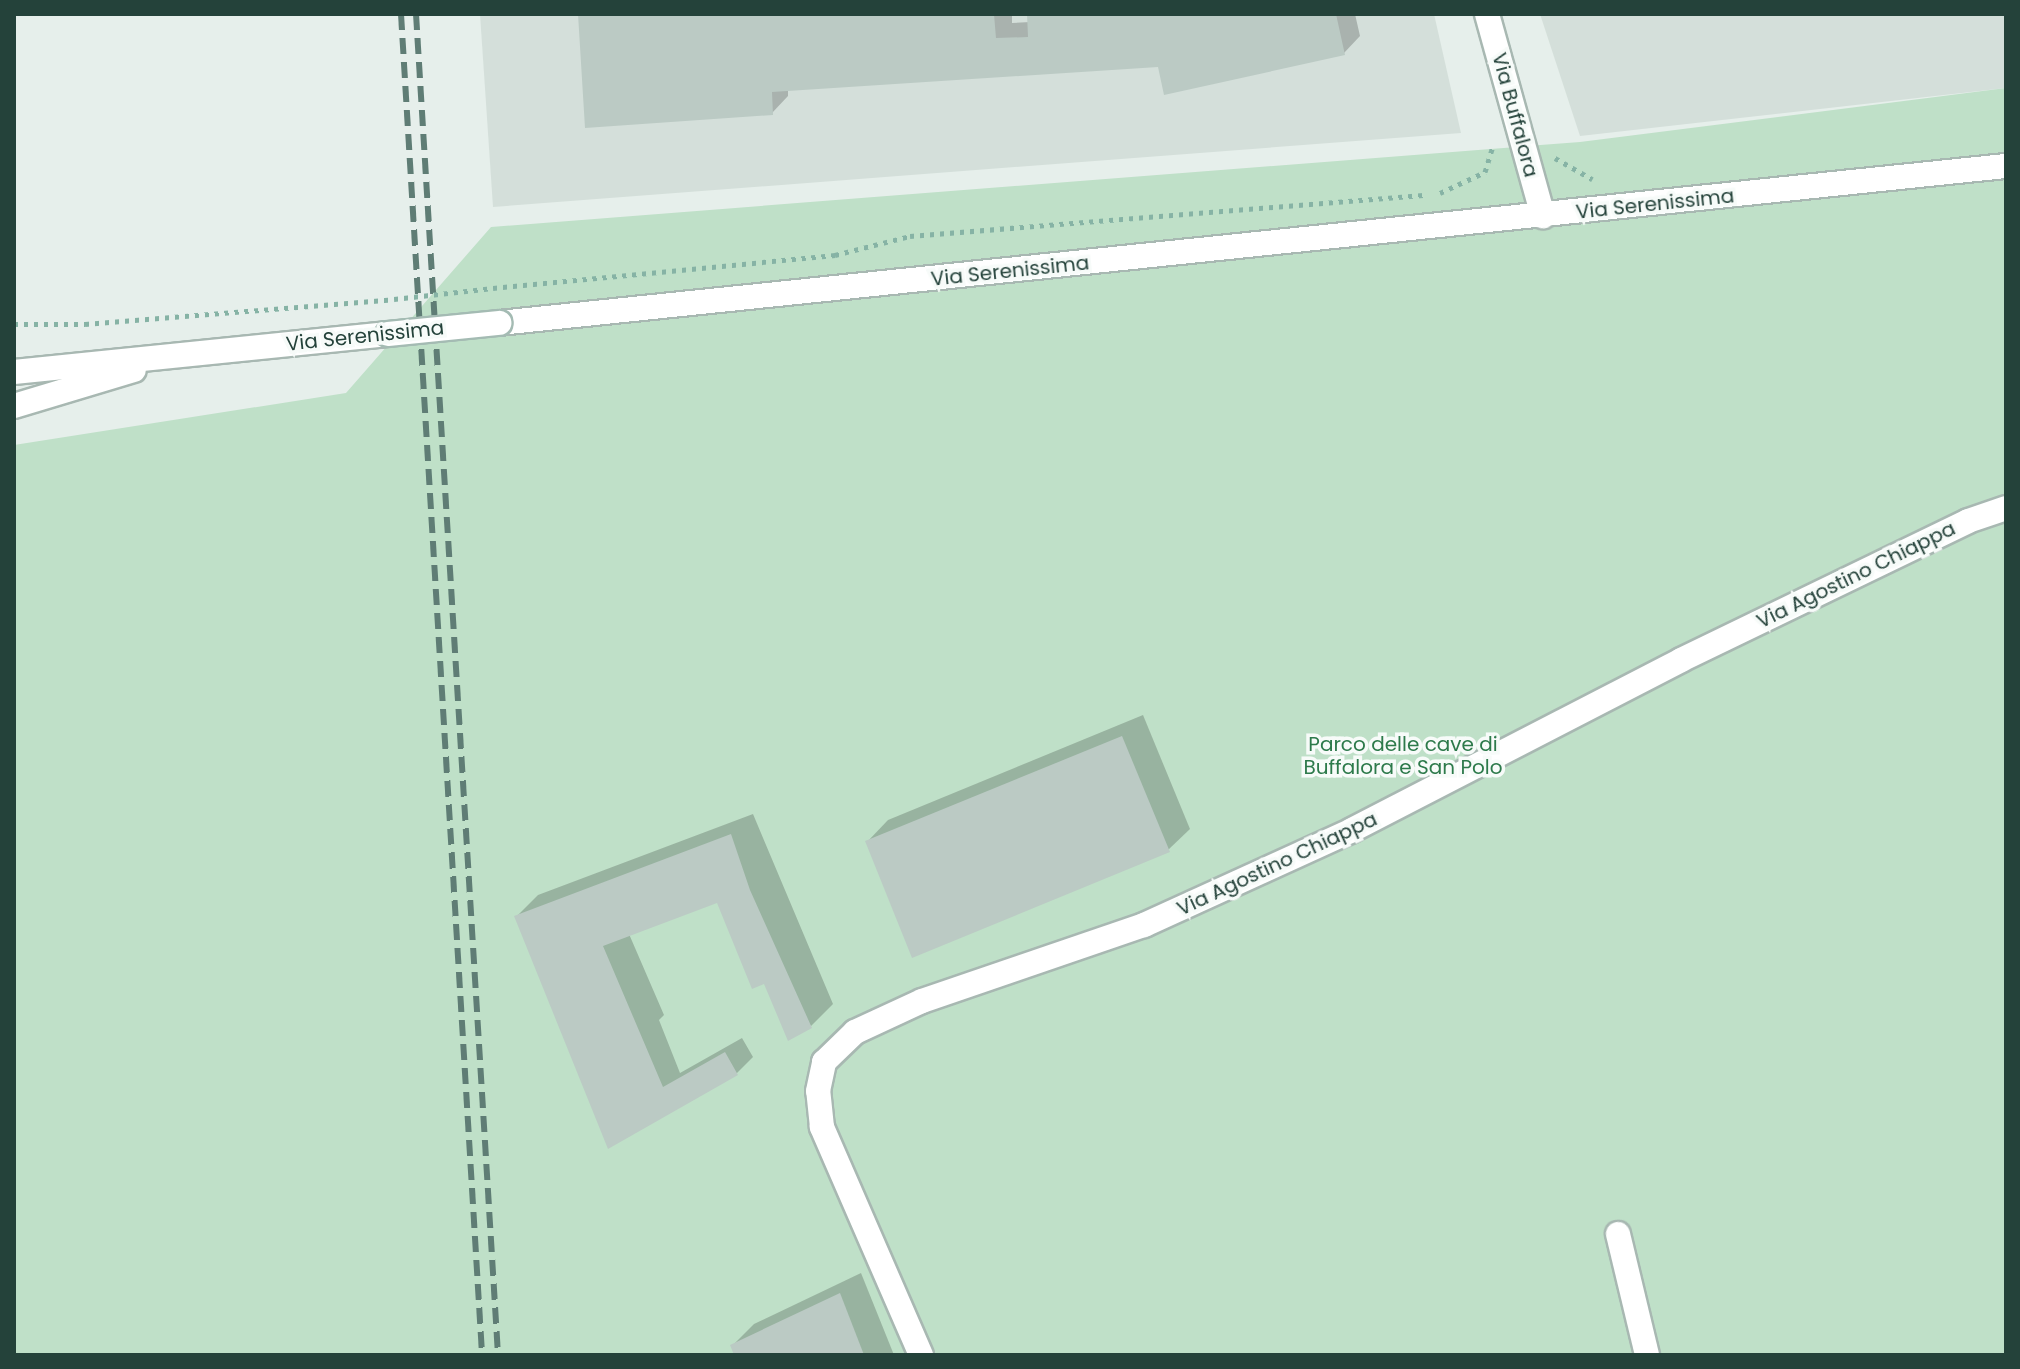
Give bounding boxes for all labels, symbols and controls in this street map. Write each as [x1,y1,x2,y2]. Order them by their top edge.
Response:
street label: Via Buffalora [1487,50,1543,180]
street label: Via Serenissima [1575,184,1735,224]
street label: Via Serenissima [930,251,1090,291]
street label: Via Serenissima [285,316,445,356]
street label: Via Agostino Chiappa [1753,516,1959,634]
park label: Parco delle cave di Buffalora e San Polo [1303,733,1503,780]
street label: Via Agostino Chiappa [1173,807,1381,921]

